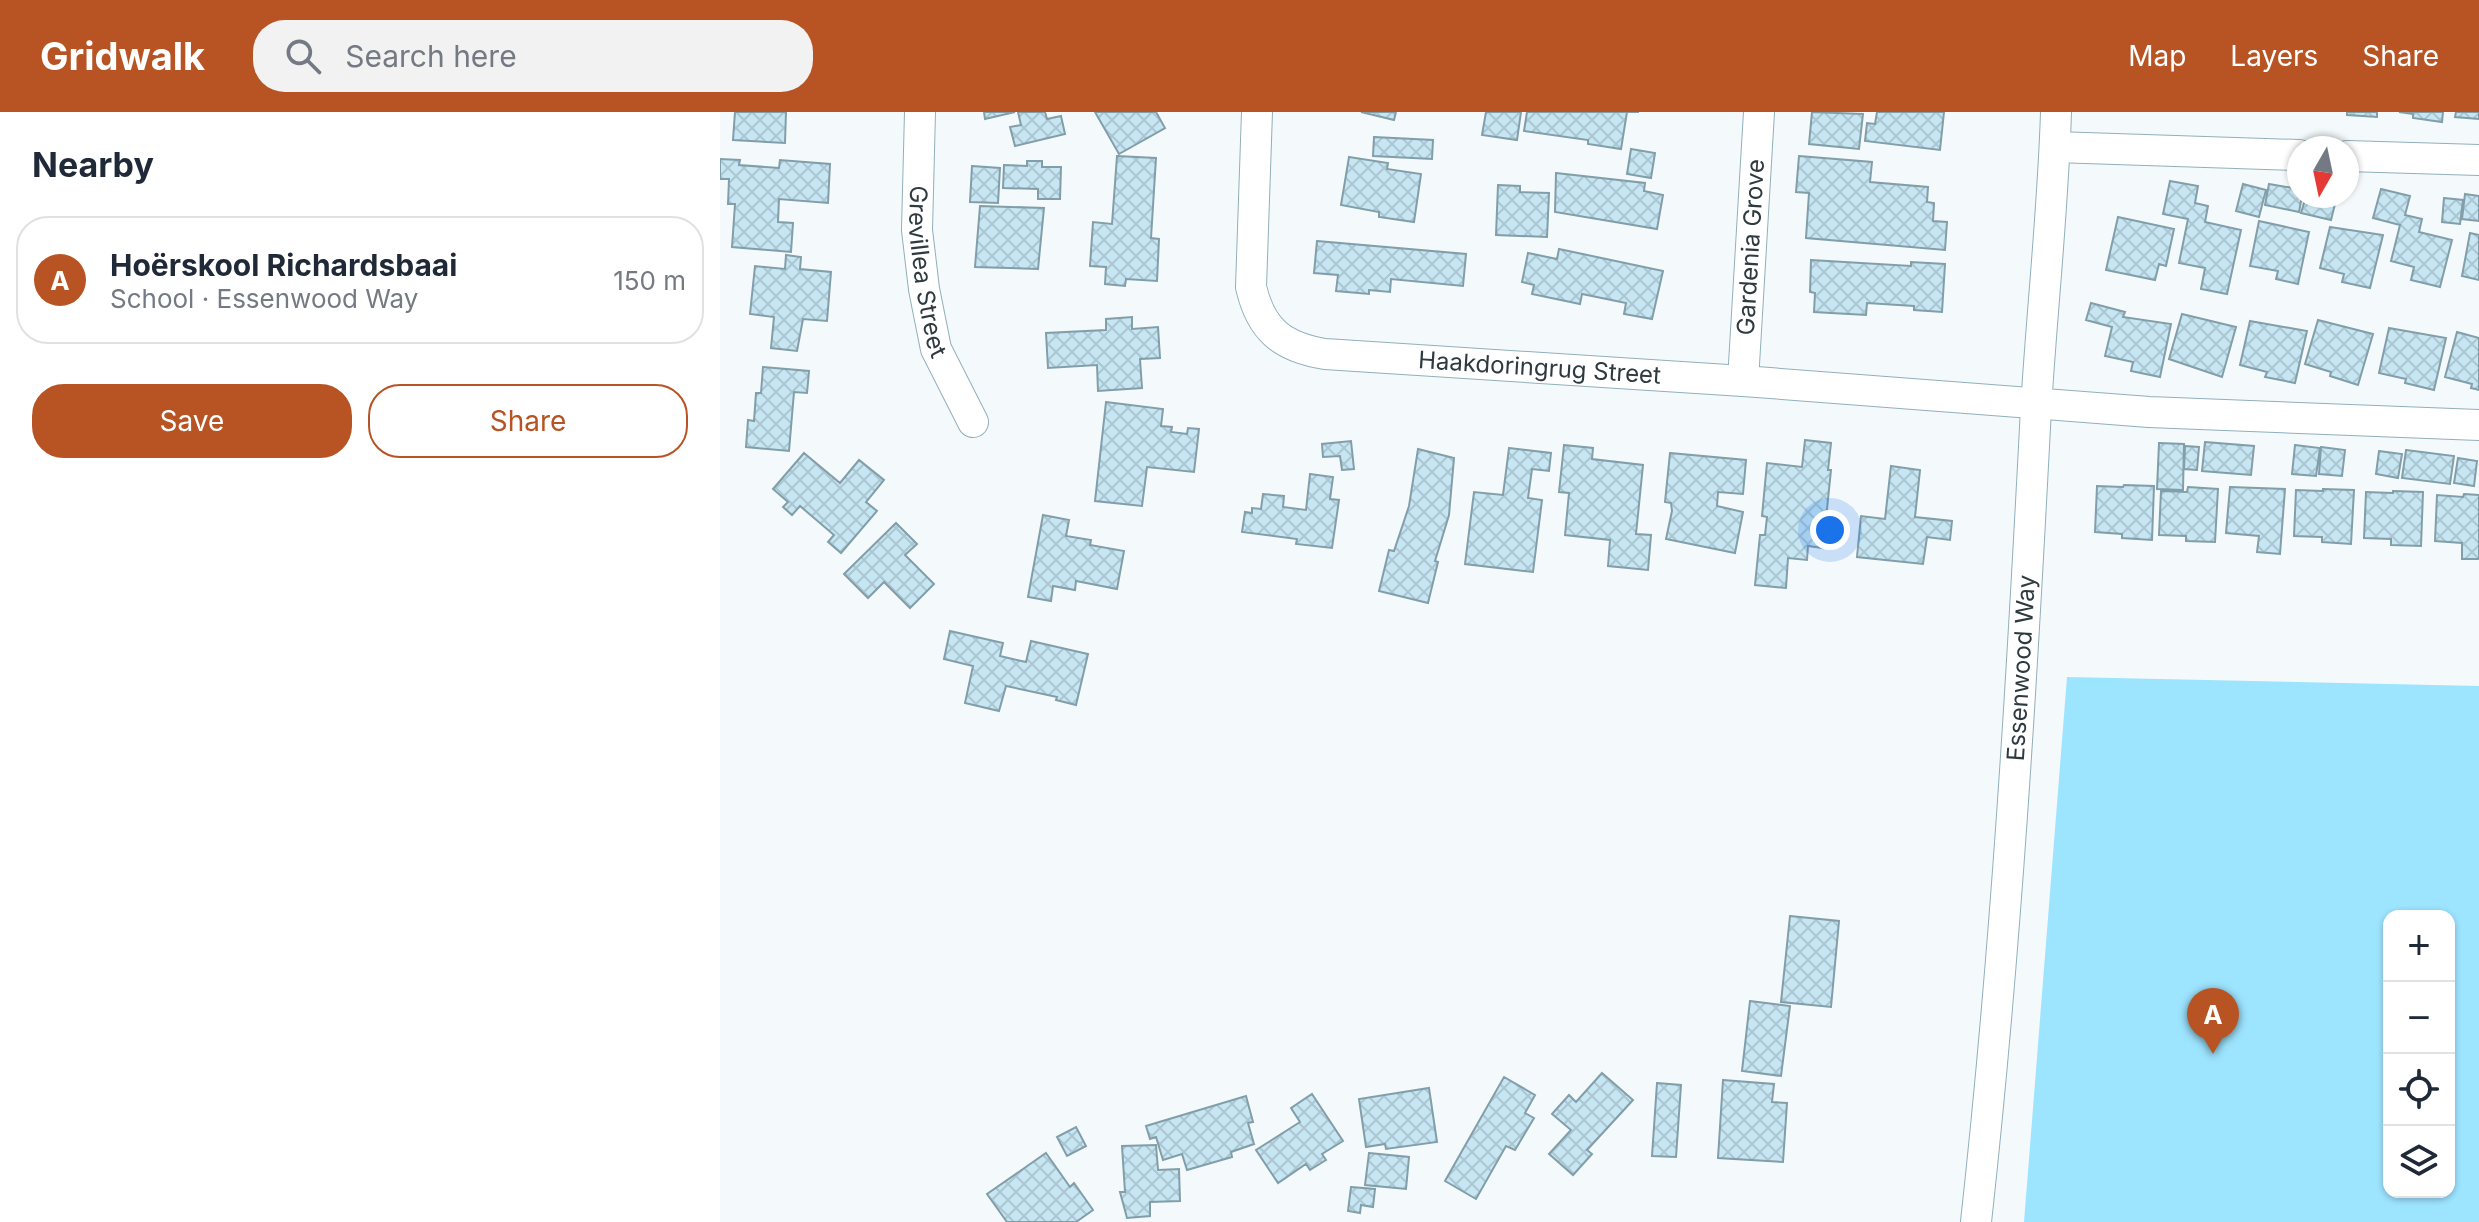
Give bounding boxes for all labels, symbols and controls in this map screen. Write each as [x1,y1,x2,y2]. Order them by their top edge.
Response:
search box [253,20,813,92]
text: Gridwalk [40,33,205,79]
icon: search [281,34,325,78]
text: Search here [345,38,517,74]
text: Map [2128,39,2186,73]
text: Layers [2230,39,2318,73]
text: Share [2362,39,2439,73]
north arrow [2287,136,2359,208]
text: Nearby [32,144,154,185]
street label: Gardenia Grove [1731,158,1770,336]
street label: Grevillea Street [903,185,953,363]
text: Hoërskool Richardsbaai [110,247,457,283]
text: A [50,265,70,296]
text: 150 m [613,265,686,296]
text: School · Essenwood Way [110,283,418,314]
street label: Haakdoringrug Street [1417,345,1662,390]
button: Save [32,384,352,458]
button: Share [368,384,688,458]
your location [1810,510,1850,550]
street label: Essenwood Way [2001,574,2041,762]
map controls [2383,910,2455,1198]
button: + [2383,910,2455,982]
button: − [2383,982,2455,1054]
pin: A [2187,988,2239,1054]
button: locate [2383,1054,2455,1126]
button: layers [2383,1126,2455,1198]

